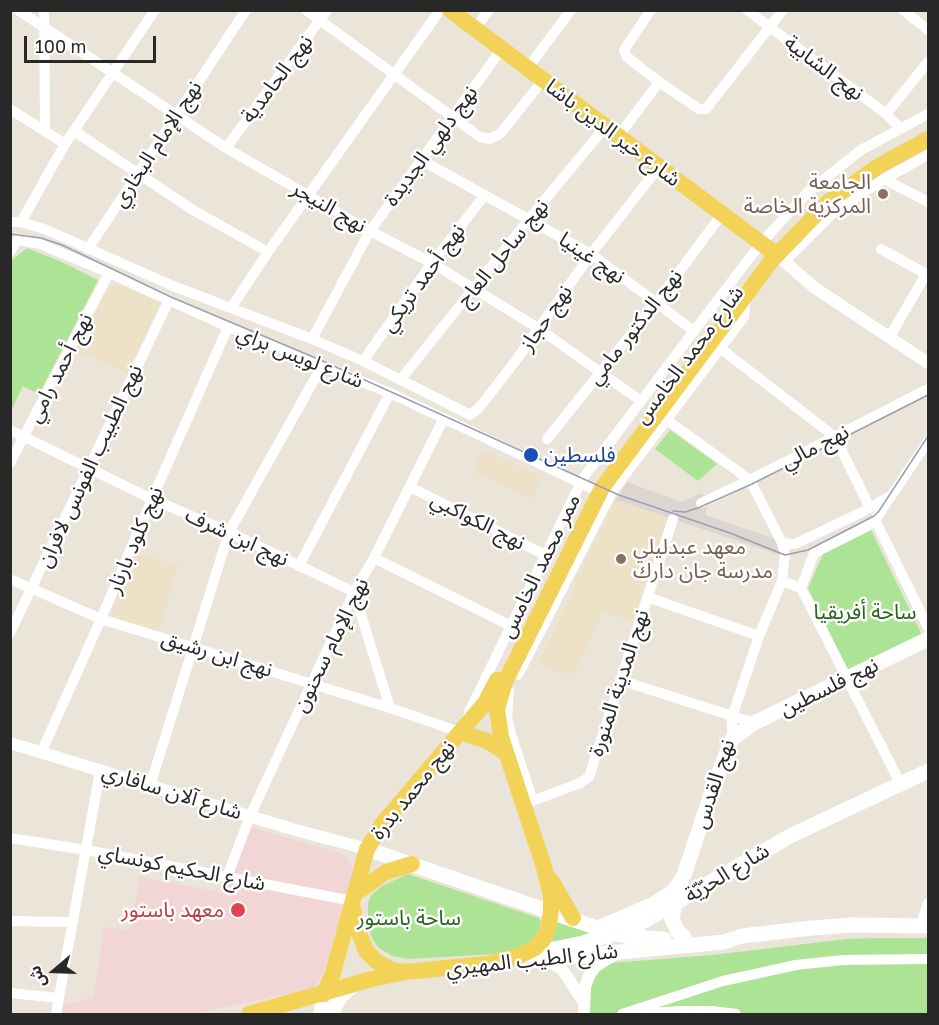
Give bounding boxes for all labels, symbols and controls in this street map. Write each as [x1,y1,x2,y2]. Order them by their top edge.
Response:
scale bar [27,24,159,62]
street label: نهج الحامدية [236,30,318,128]
street label: نهج الشابية [779,30,869,106]
text: 100 m [35,35,86,57]
street label: شارع خير الدين باشا [540,74,686,192]
street label: نهج الإمام البخاري [107,76,207,212]
street label: نهج دلهي الجديدة [379,81,483,211]
place label: الجامعة المركزية الخاصة [744,169,871,219]
street label: نهج النيجر [287,175,371,239]
marker: الجامعة المركزية الخاصة [876,187,890,201]
street label: نهج ساحل العاج [452,194,554,312]
street label: نهج أحمد تريكي [375,219,471,337]
street label: نهج غينيا [554,227,630,289]
street label: نهج الدكتور مامي [582,264,688,390]
street label: نهج حجاز [514,280,578,356]
street label: شارع محمد الخامس [629,281,749,429]
street label: نهج أحمد رامي [22,309,98,427]
street label: شارع لويس براي [233,320,367,394]
street label: نهج الطبيب الفونس لافران [32,361,148,571]
street label: نهج مالي [777,419,853,475]
place label: فلسطين [544,442,616,468]
marker: فلسطين [522,446,540,464]
street label: نهج كلود بارنار [101,483,169,597]
street label: نهج الكواكبي [427,487,529,555]
street label: ممر محمد الخامس [494,490,586,642]
street label: نهج ابن شرف [181,502,293,572]
place label: معهد عبدليلي مدرسة جان دارك [633,534,773,584]
marker: معهد عبدليلي مدرسة جان دارك [614,552,628,566]
street label: نهج الإمام سحنون [288,574,374,716]
park label: ساحة أفريقيا [813,599,917,625]
street label: نهج المدينة المنورة [583,606,655,760]
street label: نهج ابن رشيق [158,625,276,683]
street label: نهج فلسطين [775,652,883,722]
street label: نهج محمد بدرة [365,735,461,845]
street label: نهج القدس [688,736,740,832]
street label: شارع آلان سافاري [99,759,245,825]
street label: شارع الحرّيّة [680,838,774,908]
street label: شارع الحكيم كونساي [96,839,268,897]
place label: معهد باستور [121,897,224,923]
marker: معهد باستور [229,901,247,919]
park label: ساحة باستور [357,905,461,931]
street label: شارع الطيب المهيري [445,938,619,982]
north arrow [24,941,84,1001]
text: ش [24,963,50,990]

